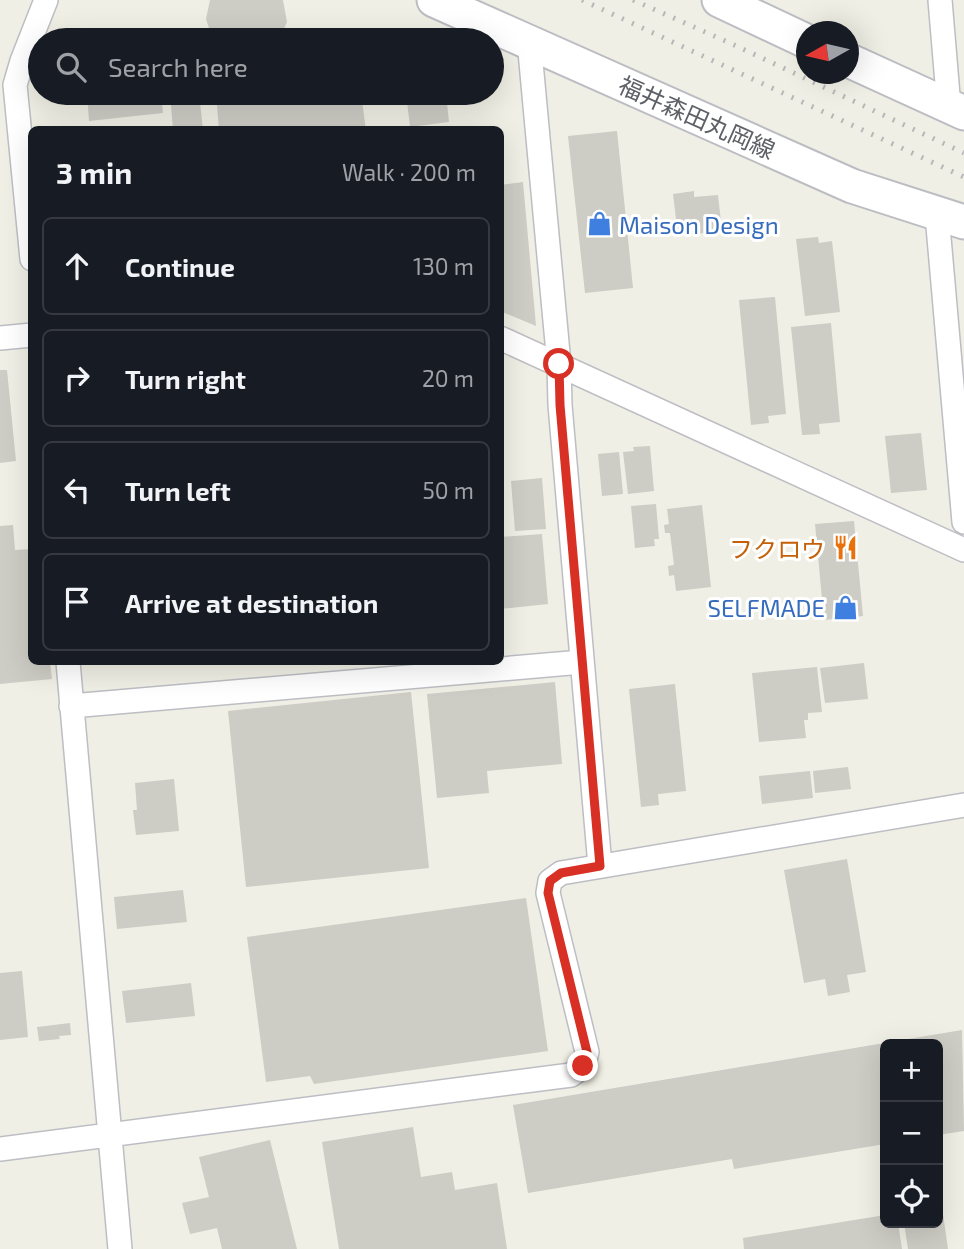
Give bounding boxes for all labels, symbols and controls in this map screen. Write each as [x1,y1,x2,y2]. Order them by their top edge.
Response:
north arrow [796,21,859,84]
search box [28,28,504,105]
icon: search [52,48,90,86]
text: Search here [108,51,248,82]
street label: 福井森田丸岡線 [614,70,780,164]
text: 3 min [56,154,132,190]
text: Walk · 200 m [342,158,476,186]
shop icon: Maison Design [585,210,613,238]
place label: Maison Design [619,210,779,239]
icon: ahead [58,247,96,285]
text: Continue [125,251,235,282]
text: 130 m [413,252,474,280]
route start [543,348,574,379]
icon: right [58,359,96,397]
text: Turn right [125,363,246,394]
text: 20 m [422,364,474,392]
icon: left [58,471,96,509]
text: Turn left [125,475,231,506]
text: 50 m [423,476,474,504]
place label: フクロウ [729,534,825,563]
restaurant icon: フクロウ [831,534,859,562]
icon: arrive [58,583,96,621]
text: Arrive at destination [125,587,378,618]
place label: SELFMADE [707,593,825,622]
shop icon: SELFMADE [831,593,859,621]
map controls [880,1039,943,1228]
button: + [880,1039,943,1102]
route end [567,1050,598,1081]
button: − [880,1102,943,1165]
button: locate [880,1165,943,1228]

